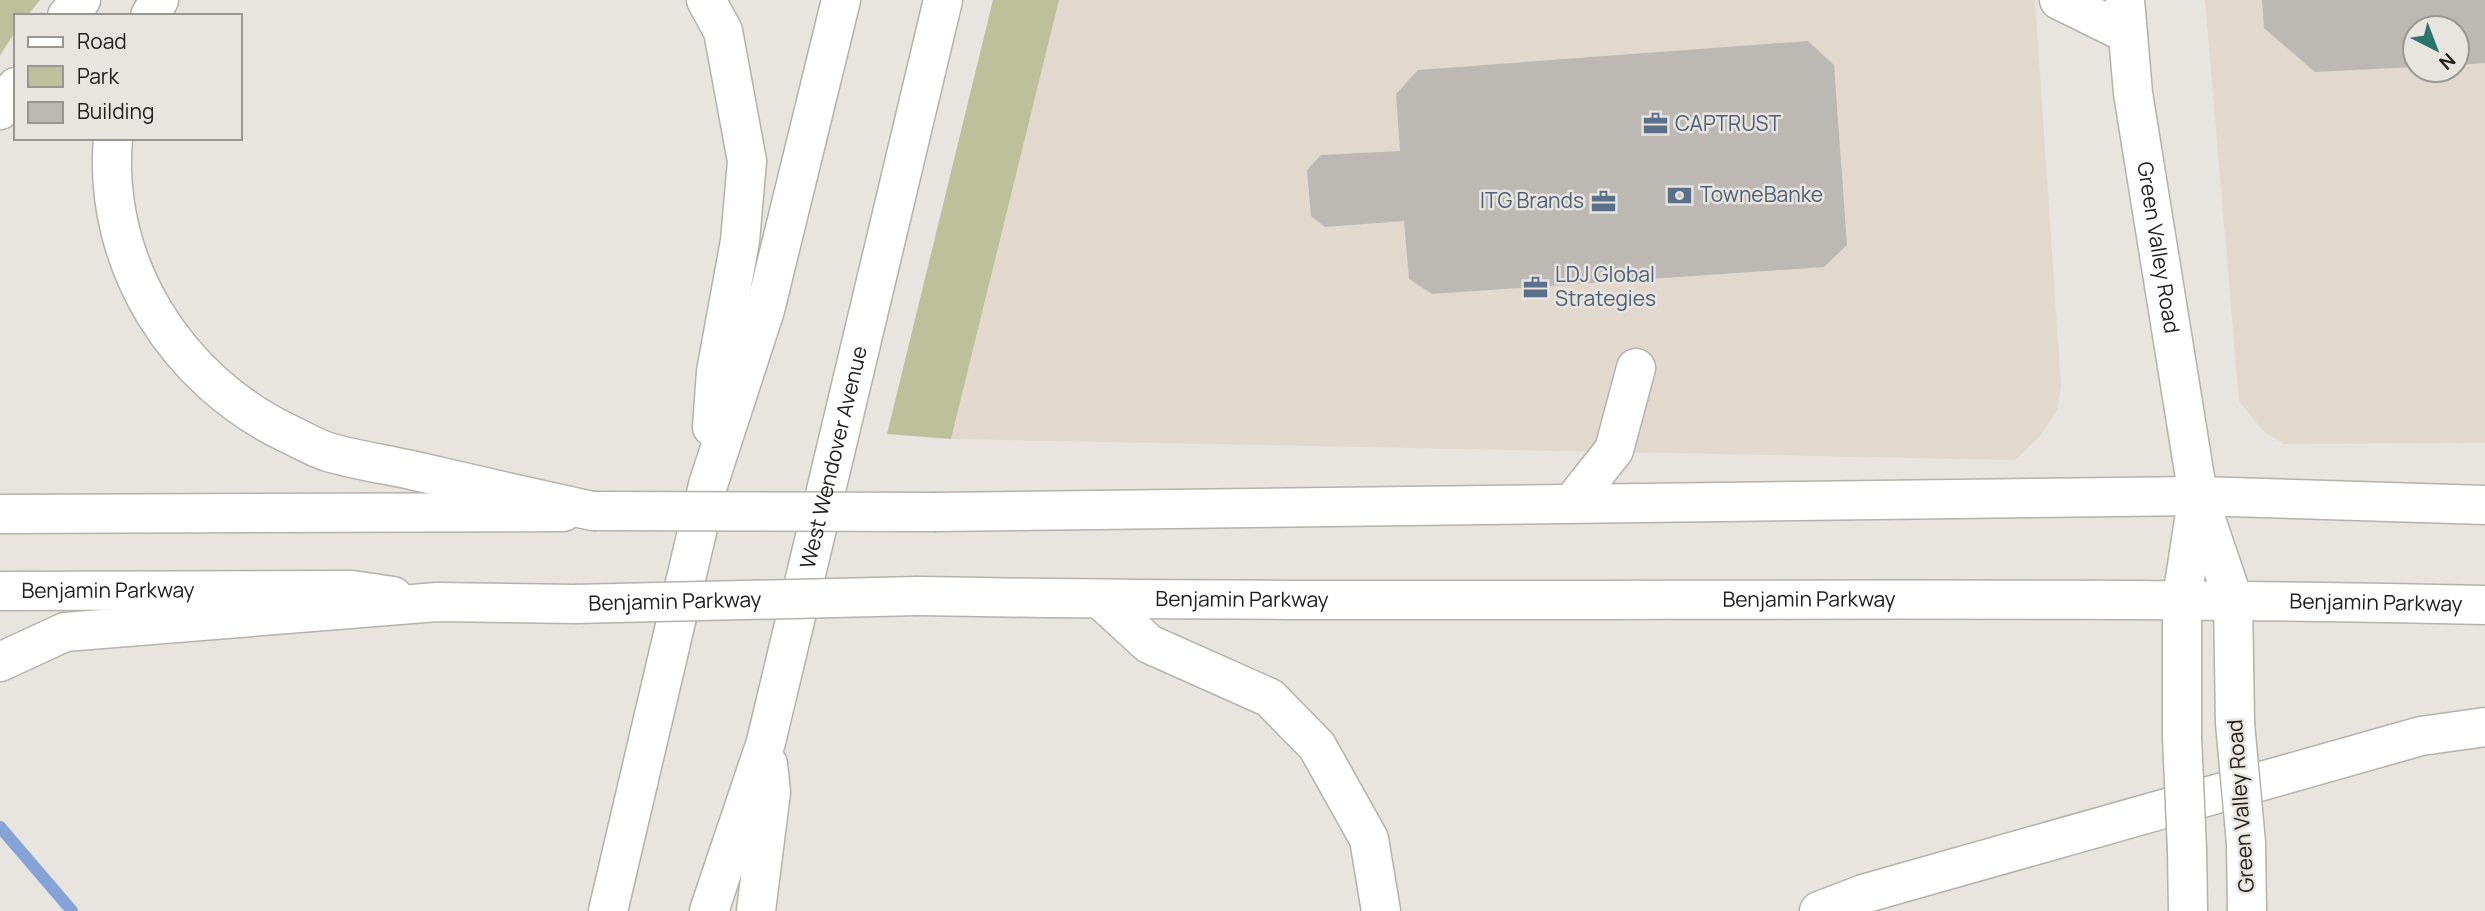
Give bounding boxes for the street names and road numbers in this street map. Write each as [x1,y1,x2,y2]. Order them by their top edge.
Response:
street label: Green Valley Road [2131,160,2187,335]
street label: West Wendover Avenue [793,343,873,571]
street label: Benjamin Parkway [21,575,195,604]
street label: Benjamin Parkway [1155,584,1329,613]
street label: Benjamin Parkway [588,585,762,617]
street label: Benjamin Parkway [1722,585,1896,613]
street label: Benjamin Parkway [2289,587,2463,617]
street label: Green Valley Road [2220,719,2260,894]

